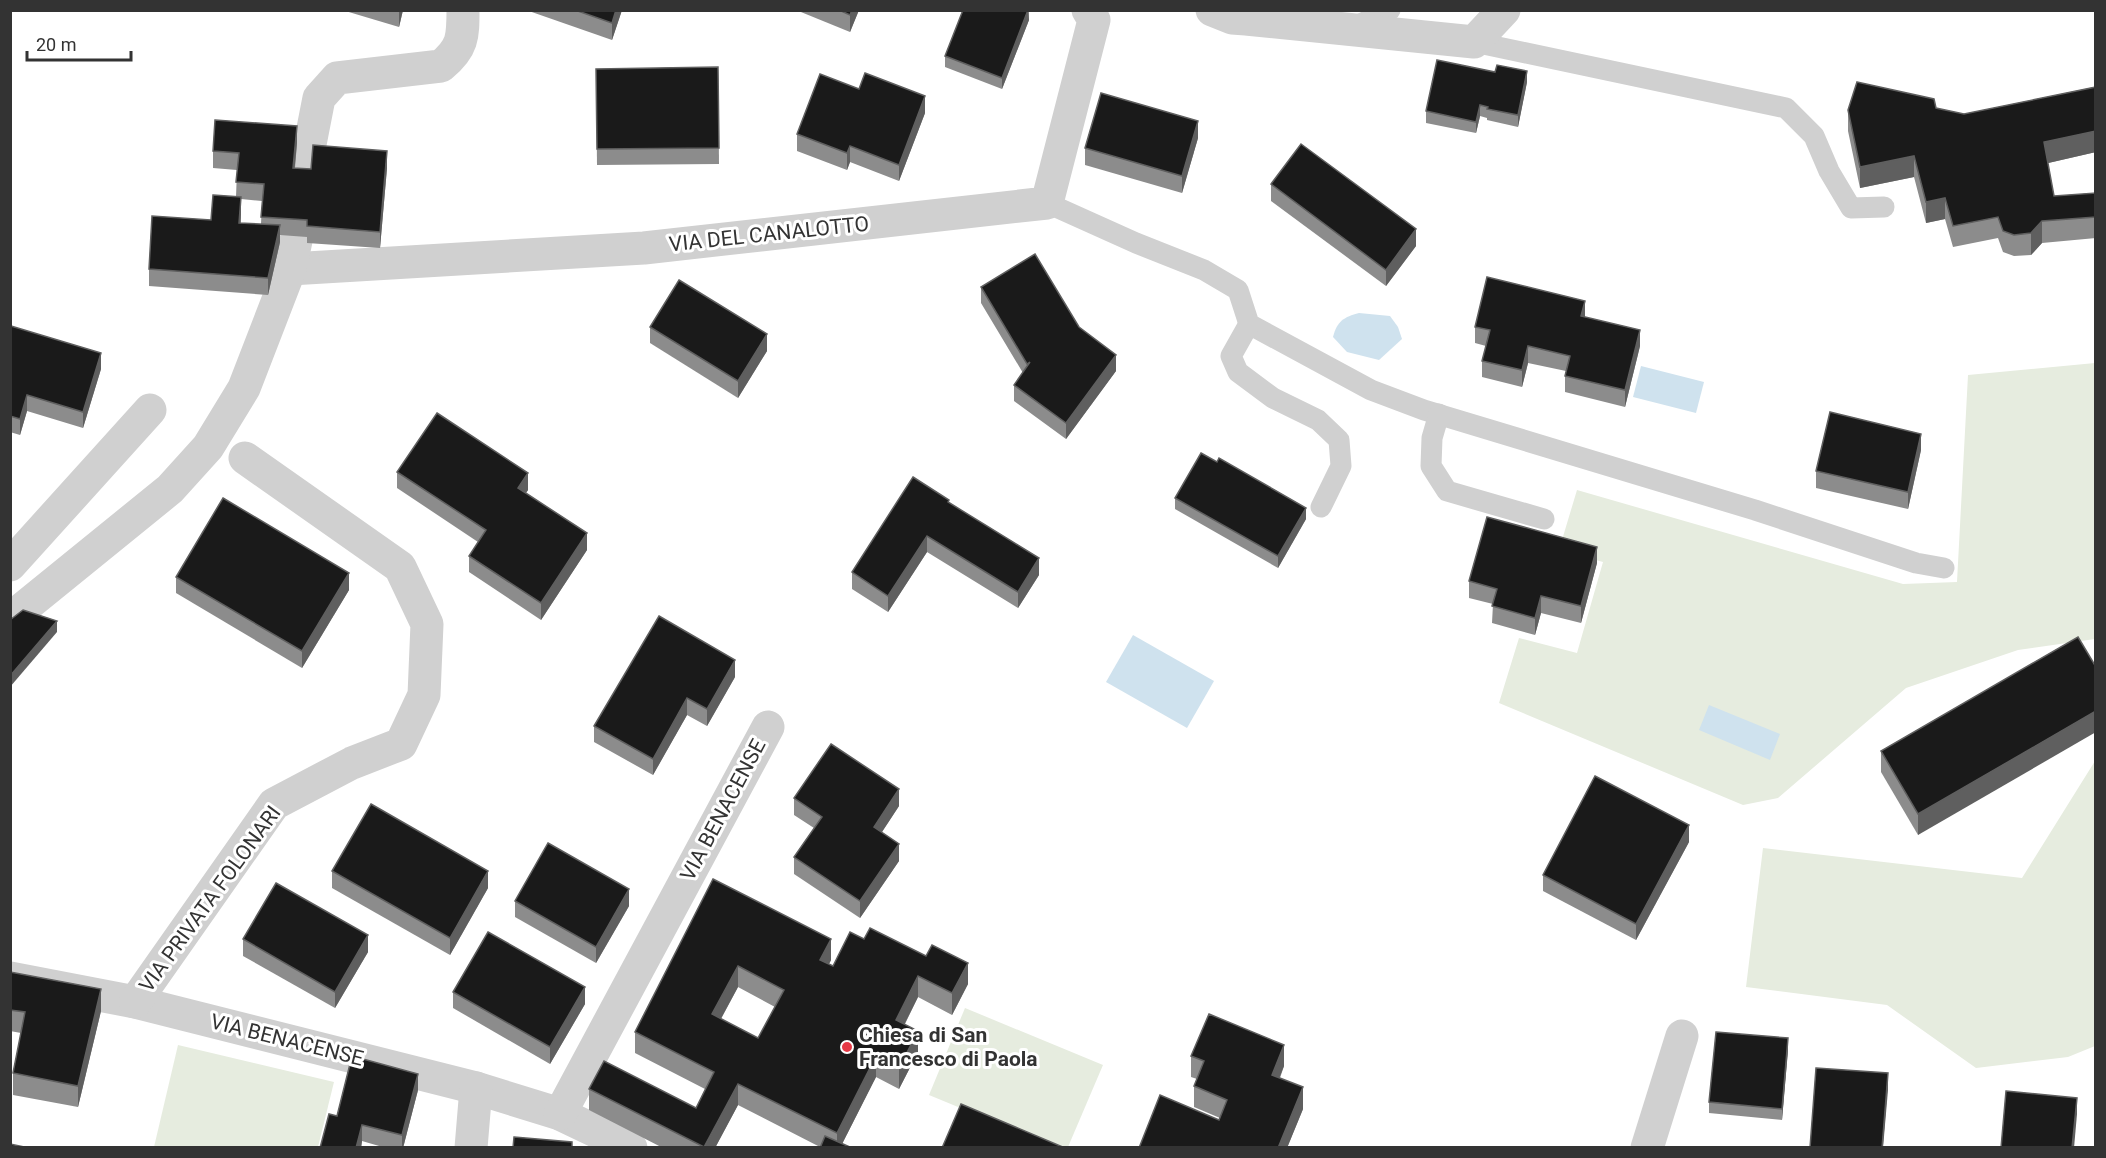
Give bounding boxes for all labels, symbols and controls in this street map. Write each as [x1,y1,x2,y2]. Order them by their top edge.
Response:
scale bar [27,24,130,62]
text: 20 m [36,34,76,55]
street label: VIA DEL CANALOTTO [668,212,870,256]
street label: VIA BENACENSE [676,735,770,885]
street label: VIA PRIVATA FOLONARI [134,801,286,997]
street label: VIA BENACENSE [208,1009,366,1071]
place label: Chiesa di San Francesco di Paola [859,1023,1038,1071]
marker: Chiesa di San Francesco di Paola [840,1040,854,1054]

